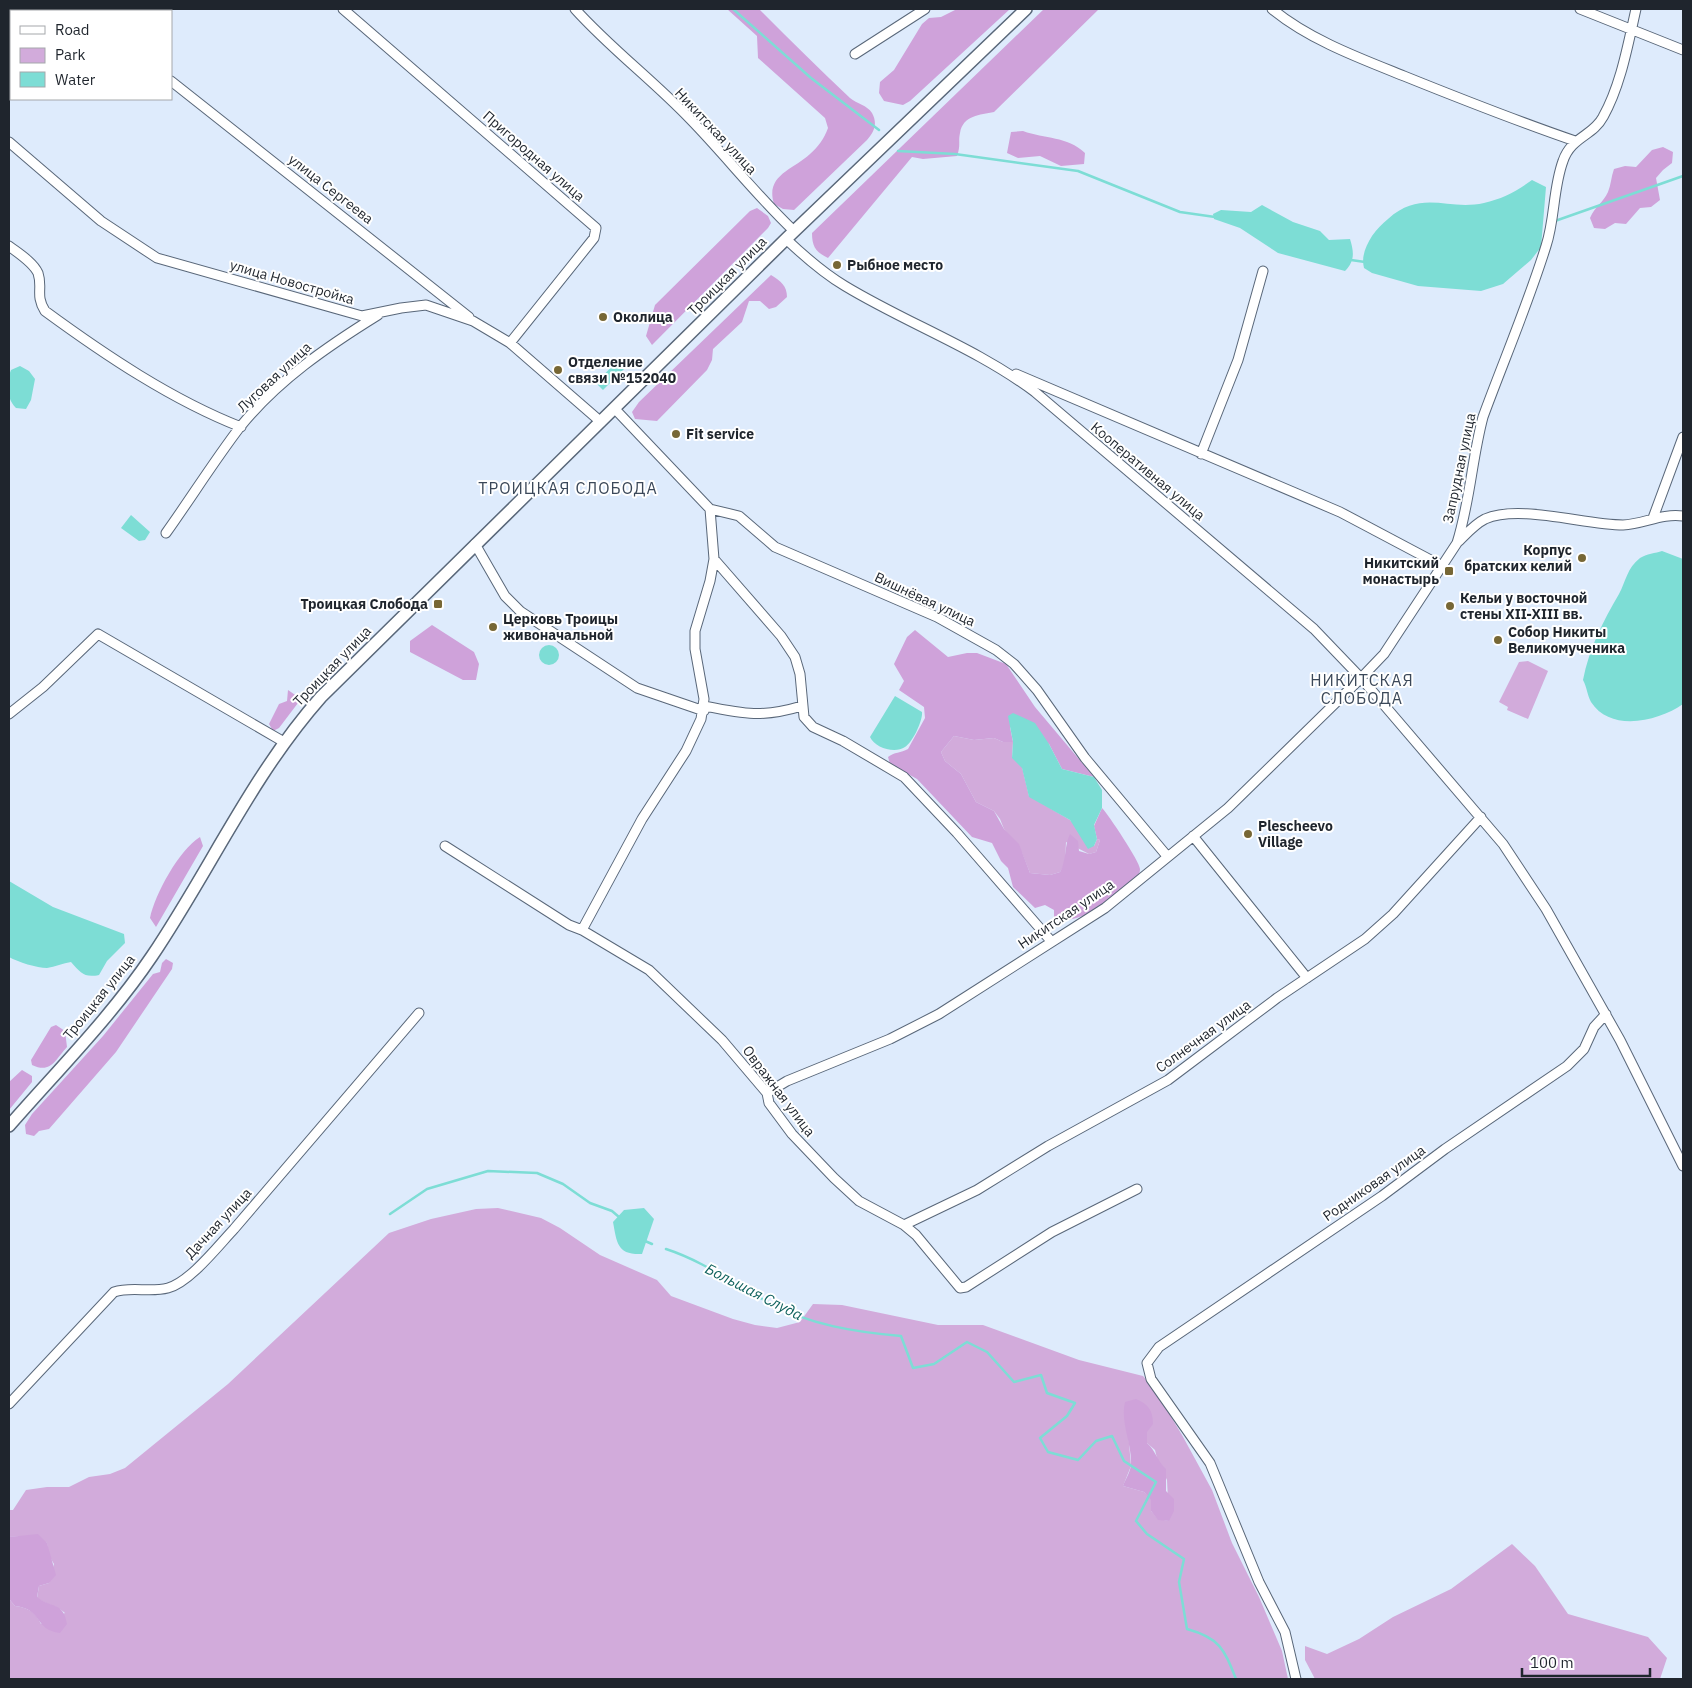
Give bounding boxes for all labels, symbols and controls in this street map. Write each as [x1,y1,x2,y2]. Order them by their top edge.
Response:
legend [10,10,172,100]
text: Road [55,20,90,39]
text: Park [55,45,85,64]
text: Water [55,70,96,89]
street label: Никитская улица [671,84,761,179]
street label: Пригородная улица [479,107,589,206]
street label: улица Сергеева [285,150,378,228]
street label: Троицкая улица [684,232,771,319]
street label: улица Новостройка [228,256,357,308]
place label: Рыбное место [847,256,943,274]
marker: Рыбное место [831,259,843,271]
place label: Околица [613,308,673,326]
marker: Околица [597,311,609,323]
street label: Луговая улица [233,338,315,416]
place label: Отделение связи №152040 [568,353,676,387]
marker: Отделение связи №152040 [552,364,564,376]
street label: Запрудная улица [1439,411,1480,525]
street label: Кооперативная улица [1087,418,1209,524]
place label: Fit service [686,425,754,443]
marker: Fit service [670,428,682,440]
district label: ТРОИЦКАЯ СЛОБОДА [478,478,658,498]
place label: Корпус братских келий [1464,541,1572,575]
marker: Корпус братских келий [1576,552,1588,564]
place label: Никитский монастырь [1363,554,1439,588]
marker: Никитский монастырь [1443,565,1455,577]
street label: Вишнёвая улица [872,568,979,630]
place label: Кельи у восточной стены XII-XIII вв. [1460,589,1587,623]
place label: Троицкая Слобода [301,595,428,613]
marker: Троицкая Слобода [432,598,444,610]
marker: Кельи у восточной стены XII-XIII вв. [1444,600,1456,612]
place label: Церковь Троицы живоначальной [503,610,618,644]
marker: Церковь Троицы живоначальной [487,621,499,633]
street label: Троицкая улица [289,622,375,710]
place label: Собор Никиты Великомученика [1508,623,1625,657]
marker: Собор Никиты Великомученика [1492,634,1504,646]
district label: НИКИТСКАЯ СЛОБОДА [1310,670,1414,708]
place label: Plescheevo Village [1258,817,1333,851]
marker: Plescheevo Village [1242,828,1254,840]
street label: Никитская улица [1014,875,1118,953]
street label: Троицкая улица [59,950,139,1043]
street label: Солнечная улица [1152,995,1254,1077]
street label: Овражная улица [739,1042,819,1141]
street label: Родниковая улица [1319,1141,1429,1225]
street label: Дачная улица [181,1183,256,1262]
water label: Большая Слуда [702,1259,806,1324]
scale bar [1522,1646,1650,1678]
text: 100 m [1530,1653,1574,1672]

